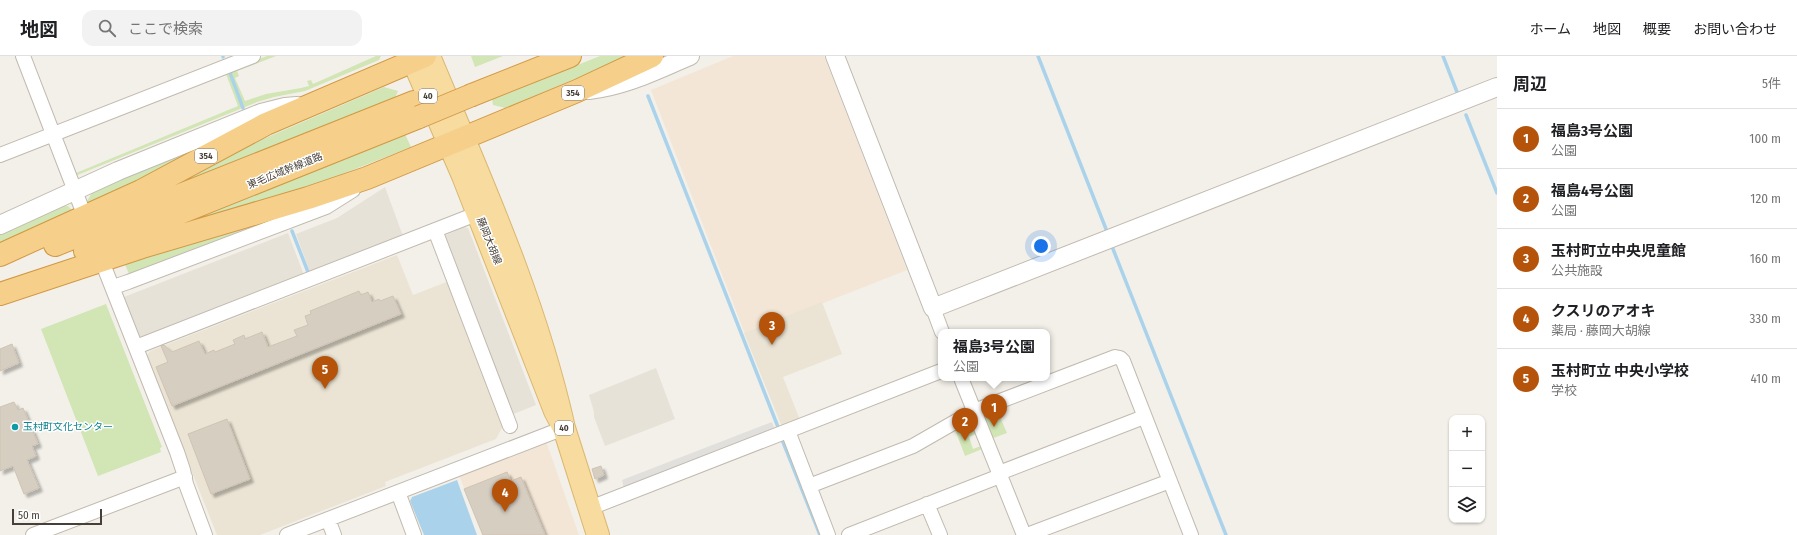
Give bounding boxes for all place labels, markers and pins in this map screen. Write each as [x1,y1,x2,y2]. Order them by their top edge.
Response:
pin: 3 [759,312,785,345]
pin: 5 [312,356,338,389]
pin: 1 [981,394,1007,427]
pin: 2 [952,408,978,441]
place label: 玉村町文化センター [23,421,113,433]
marker: 玉村町文化センター [10,422,20,432]
pin: 4 [492,479,518,512]

